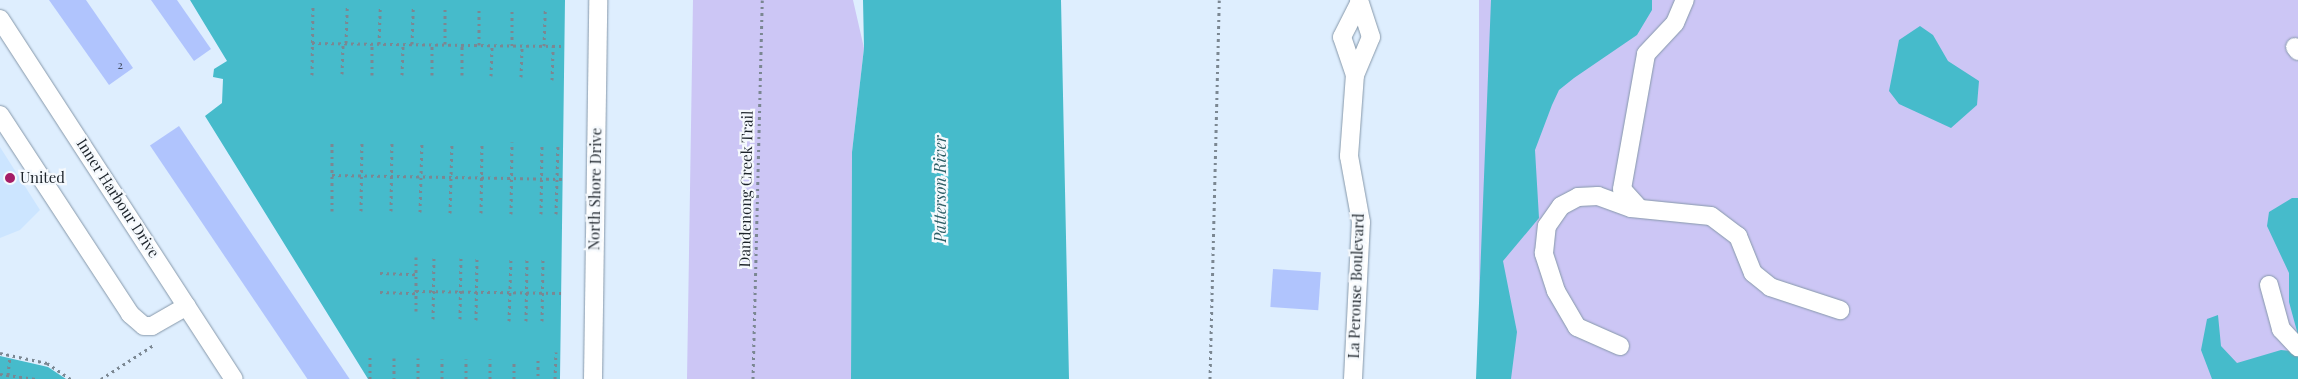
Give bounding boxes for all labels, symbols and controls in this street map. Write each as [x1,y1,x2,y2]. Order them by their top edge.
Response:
house number: 2 [117,58,123,72]
street label: Dandenong Creek Trail [736,110,756,268]
street label: North Shore Drive [585,128,605,250]
street label: Inner Harbour Drive [73,135,163,261]
water label: Patterson River [930,136,950,242]
place label: United [20,169,65,187]
marker: United [4,172,16,184]
street label: La Perouse Boulevard [1344,213,1368,359]

